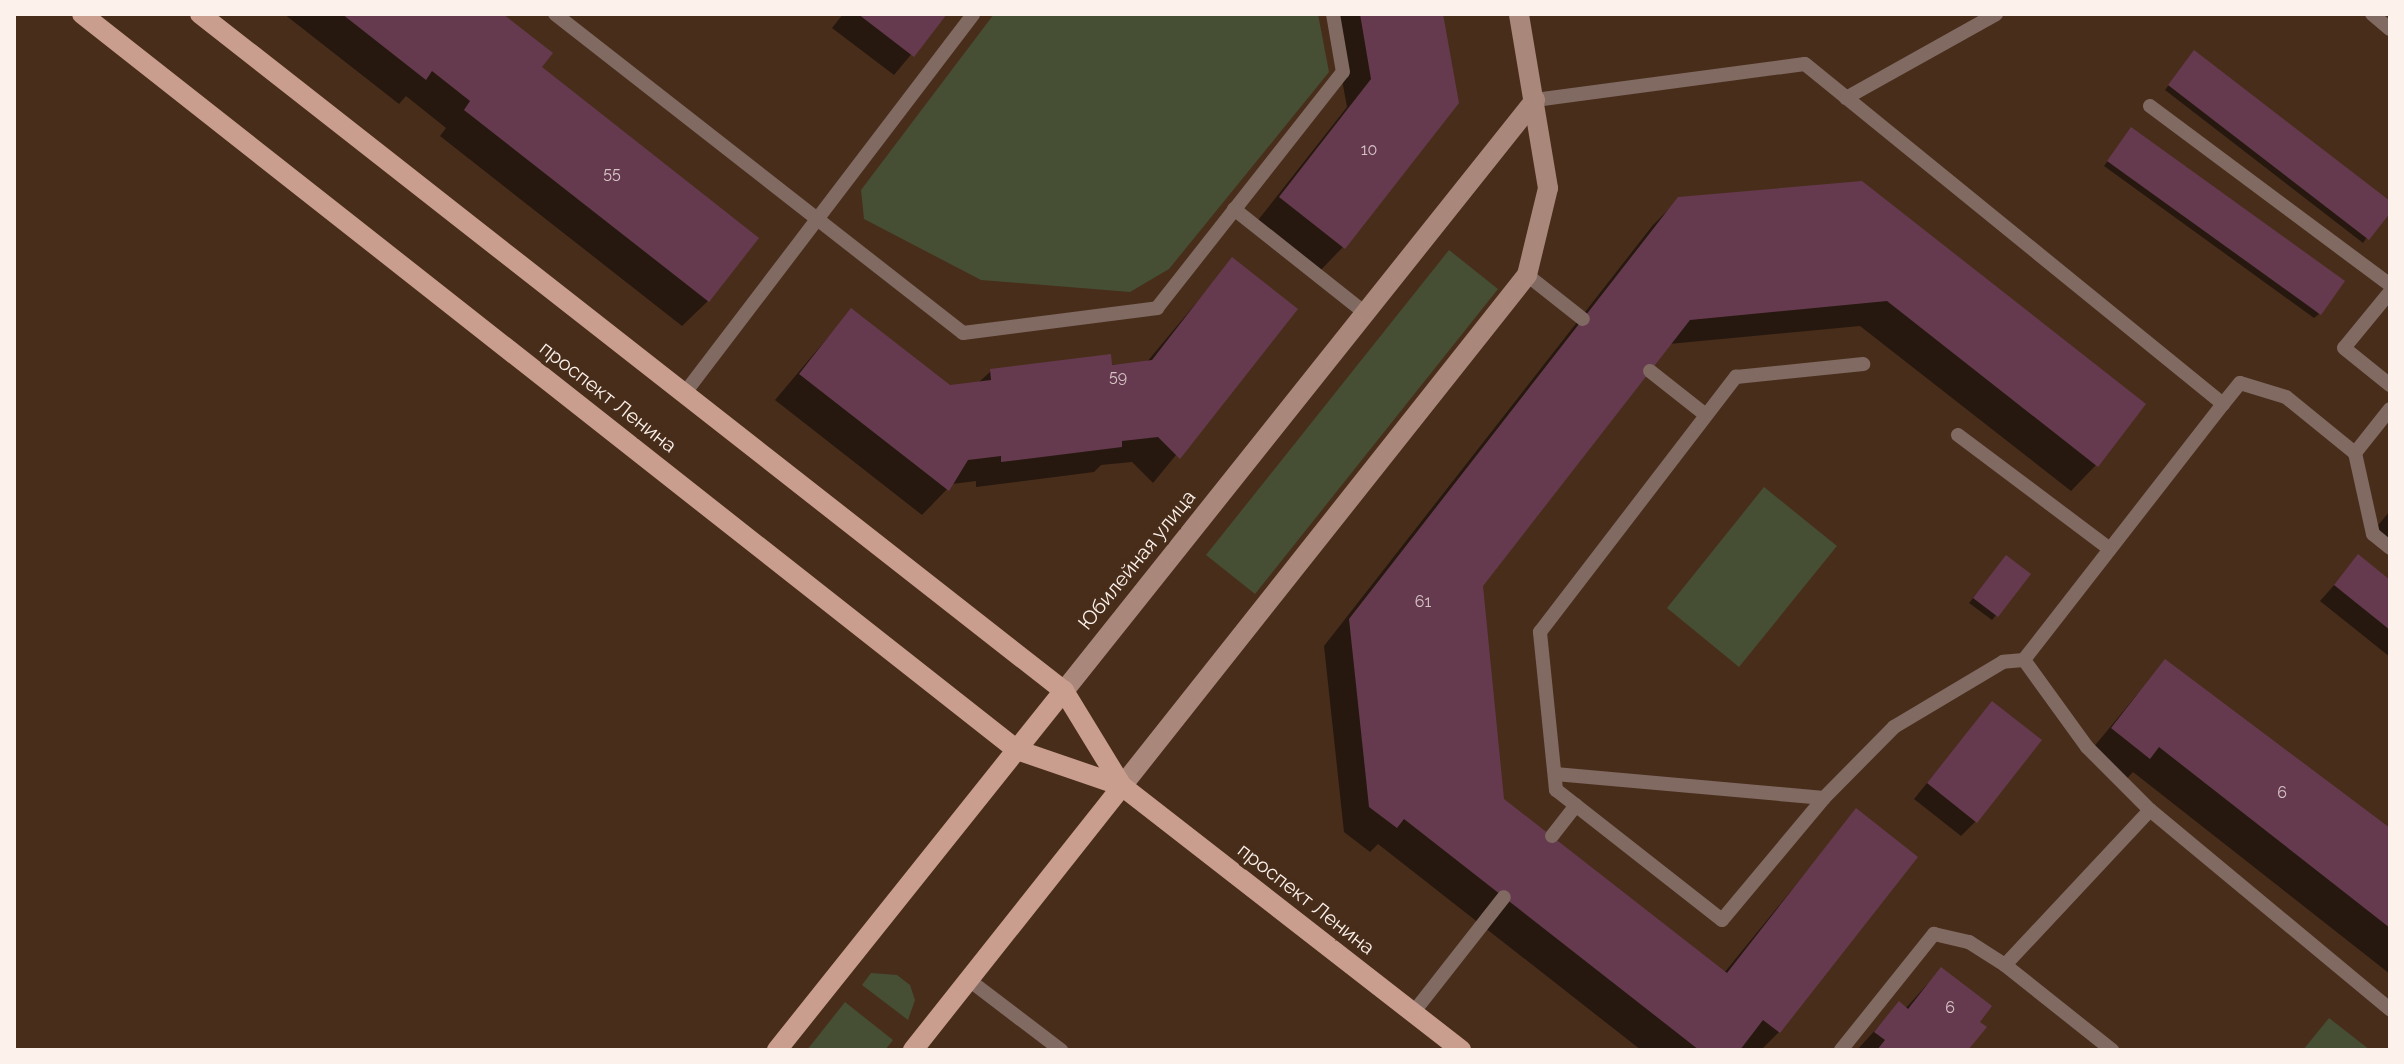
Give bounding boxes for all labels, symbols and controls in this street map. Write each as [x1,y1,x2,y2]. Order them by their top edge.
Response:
house number: 10 [1361,140,1377,160]
house number: 55 [603,164,621,184]
street label: проспект Ленина [535,336,681,458]
house number: 59 [1109,367,1127,387]
street label: Юбилейная улица [1073,485,1201,635]
house number: 61 [1415,592,1431,612]
house number: 6 [2277,783,2287,803]
street label: проспект Ленина [1233,838,1379,960]
house number: 6 [1945,998,1955,1018]

